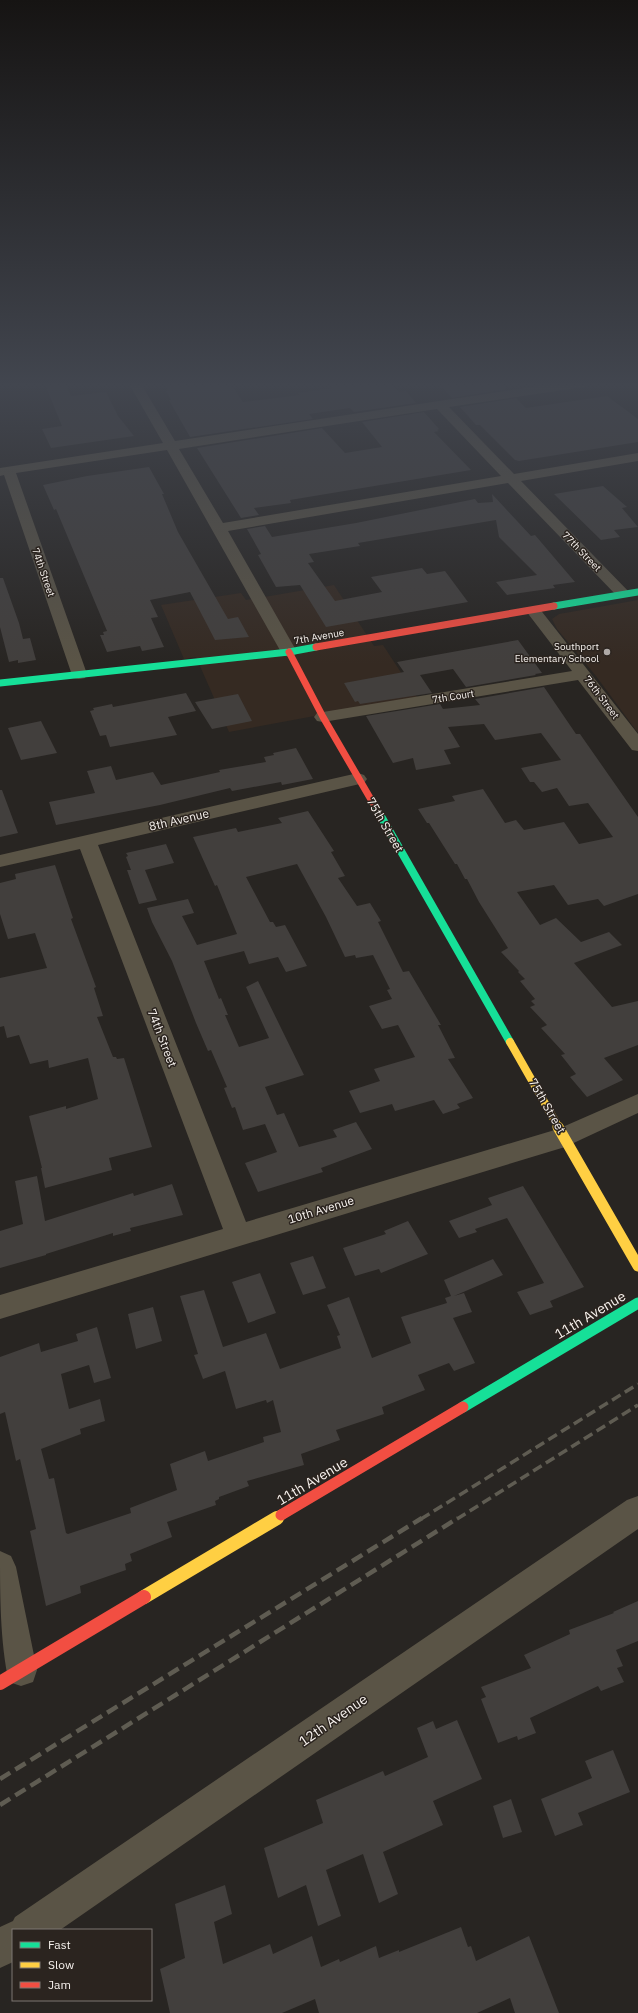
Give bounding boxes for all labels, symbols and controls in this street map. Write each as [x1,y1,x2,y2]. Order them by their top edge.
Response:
street label: 77th Street [559,528,604,575]
street label: 74th Street [29,546,58,599]
street label: 7th Avenue [293,626,346,647]
place label: Southport Elementary School [515,640,599,665]
marker: Southport Elementary School [602,647,612,657]
street label: 76th Street [581,673,622,722]
street label: 7th Court [431,687,475,706]
street label: 75th Street [364,795,407,855]
street label: 8th Avenue [147,805,211,834]
street label: 74th Street [145,1007,180,1069]
street label: 75th Street [526,1076,569,1136]
street label: 10th Avenue [286,1192,356,1227]
street label: 11th Avenue [551,1287,629,1343]
street label: 11th Avenue [273,1453,351,1509]
street label: 12th Avenue [295,1690,371,1750]
legend [12,1929,152,2001]
text: Fast [48,1937,71,1952]
text: Slow [48,1957,74,1972]
text: Jam [48,1977,71,1992]

